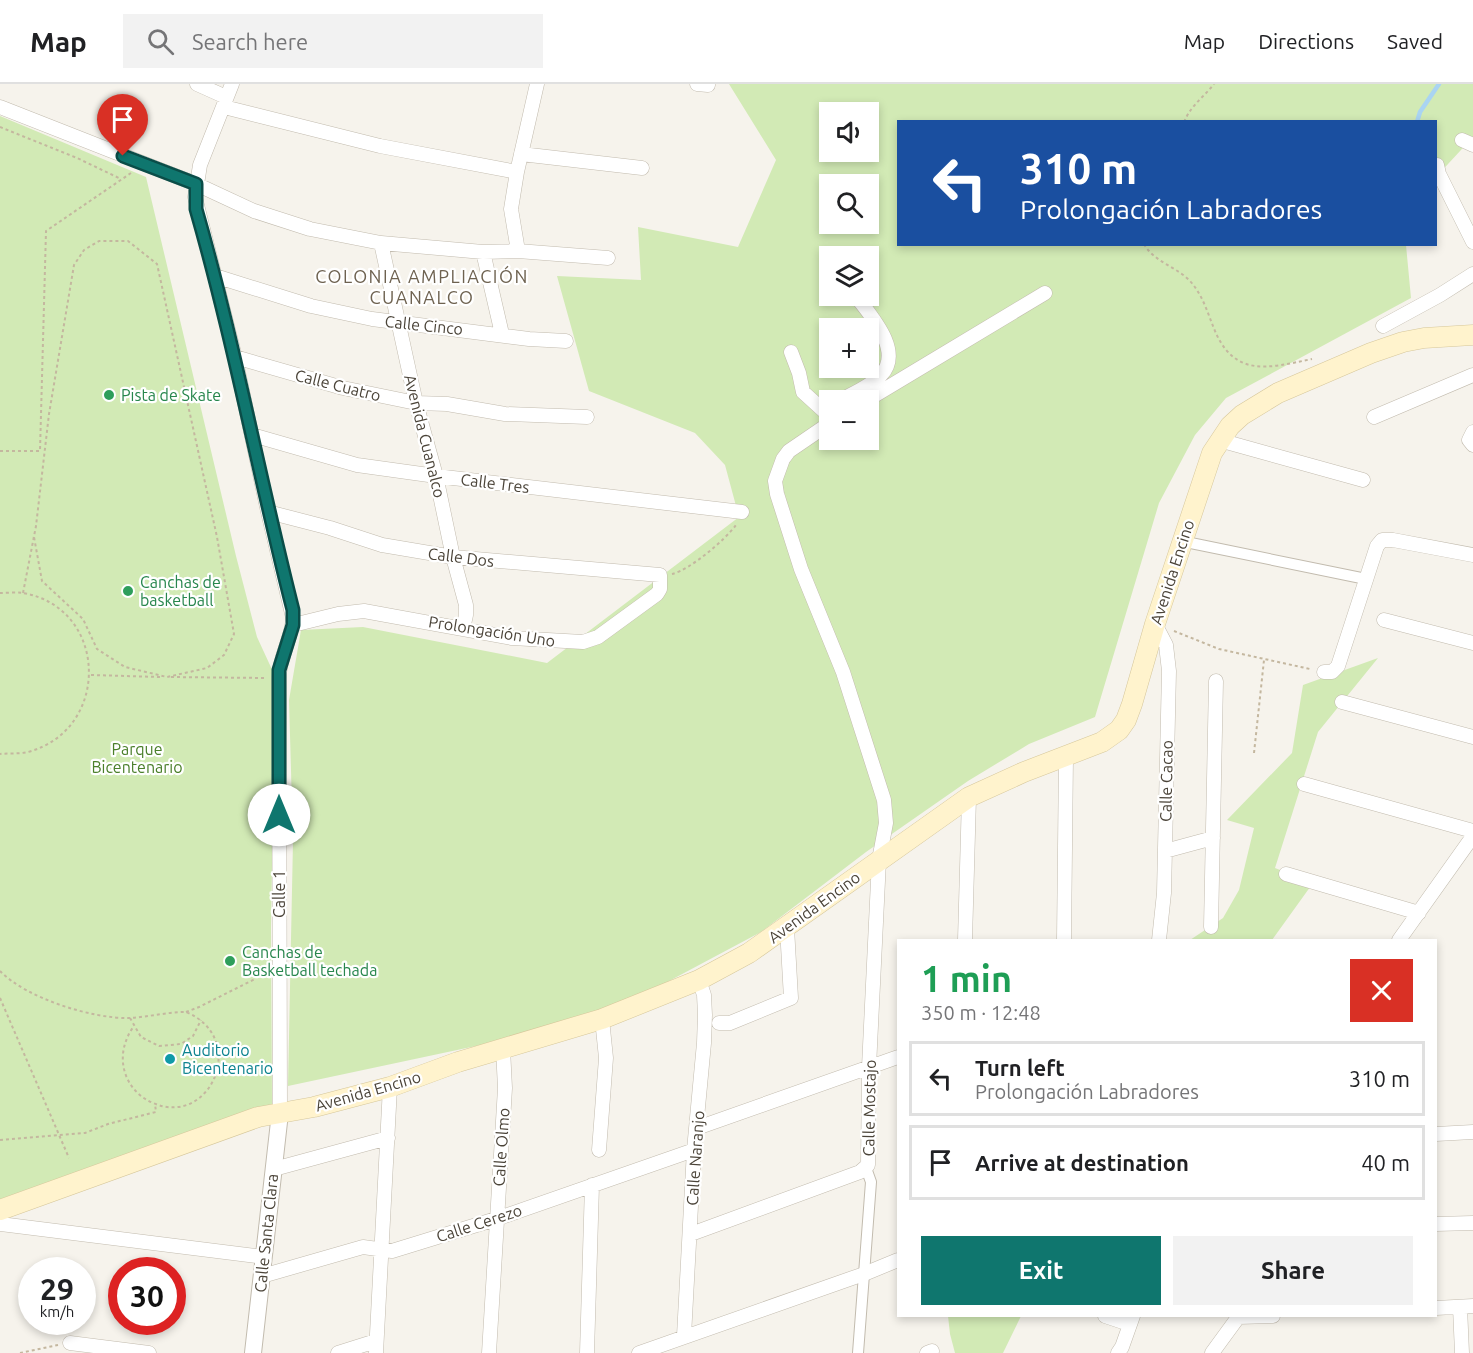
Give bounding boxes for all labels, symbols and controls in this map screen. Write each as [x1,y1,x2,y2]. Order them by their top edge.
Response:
search box [123,14,543,68]
icon: search [144,25,177,58]
text: Map [30,26,87,57]
text: Search here [192,29,308,54]
text: Map [1184,29,1225,53]
text: Directions [1258,29,1354,53]
text: Saved [1387,29,1443,53]
pin [97,94,148,156]
map controls [819,102,879,450]
button: sound [819,102,879,162]
icon: arrive [106,103,139,136]
icon: left [921,144,999,222]
text: 310 m [1020,145,1137,192]
button: search [819,174,879,234]
text: Prolongación Labradores [1020,194,1322,224]
button: layers [819,246,879,306]
district label: COLONIA AMPLIACIÓN CUANALCO [315,265,529,307]
street label: Calle Cinco [384,312,464,338]
button: + [819,318,879,378]
street label: Calle Cuatro [293,366,383,404]
street label: Avenida Cuanalco [401,372,449,500]
place label: Pista de Skate [121,386,221,404]
marker: Pista de Skate [102,388,116,402]
button: − [819,390,879,450]
street label: Calle Tres [460,470,530,496]
street label: Avenida Encino [1147,517,1197,627]
street label: Calle Dos [427,544,495,570]
place label: Canchas de basketball [140,573,221,609]
marker: Canchas de basketball [121,584,135,598]
street label: Prolongación Uno [427,612,557,650]
park label: Parque Bicentenario [91,740,183,776]
street label: Calle Cacao [1156,740,1176,822]
position arrow [247,783,311,847]
street label: Avenida Encino [765,868,863,946]
street label: Calle 1 [270,870,288,918]
place label: Canchas de Basketball techada [242,943,377,979]
marker: Canchas de Basketball techada [223,954,237,968]
text: 1 min [921,958,1012,999]
button: close [1350,959,1413,1022]
text: 350 m · 12:48 [921,1001,1041,1024]
place label: Auditorio Bicentenario [182,1041,273,1077]
marker: Auditorio Bicentenario [163,1052,177,1066]
text: Turn left [975,1055,1065,1080]
street label: Calle Mostajo [859,1059,879,1157]
icon: left [924,1062,957,1095]
text: 310 m [1349,1066,1410,1091]
street label: Avenida Encino [313,1067,423,1115]
text: Prolongación Labradores [975,1080,1199,1103]
street label: Calle Olmo [489,1107,513,1187]
street label: Calle Naranjo [683,1110,707,1206]
icon: arrive [924,1146,957,1179]
text: Arrive at destination [975,1150,1189,1175]
text: 40 m [1361,1150,1410,1175]
street label: Calle Santa Clara [251,1173,281,1293]
street label: Calle Cerezo [434,1201,524,1245]
button: Exit [921,1236,1161,1305]
button: Share [1173,1236,1413,1305]
speed limit sign: 30 [108,1257,186,1335]
text: 29 [40,1272,74,1306]
text: km/h [40,1303,74,1320]

